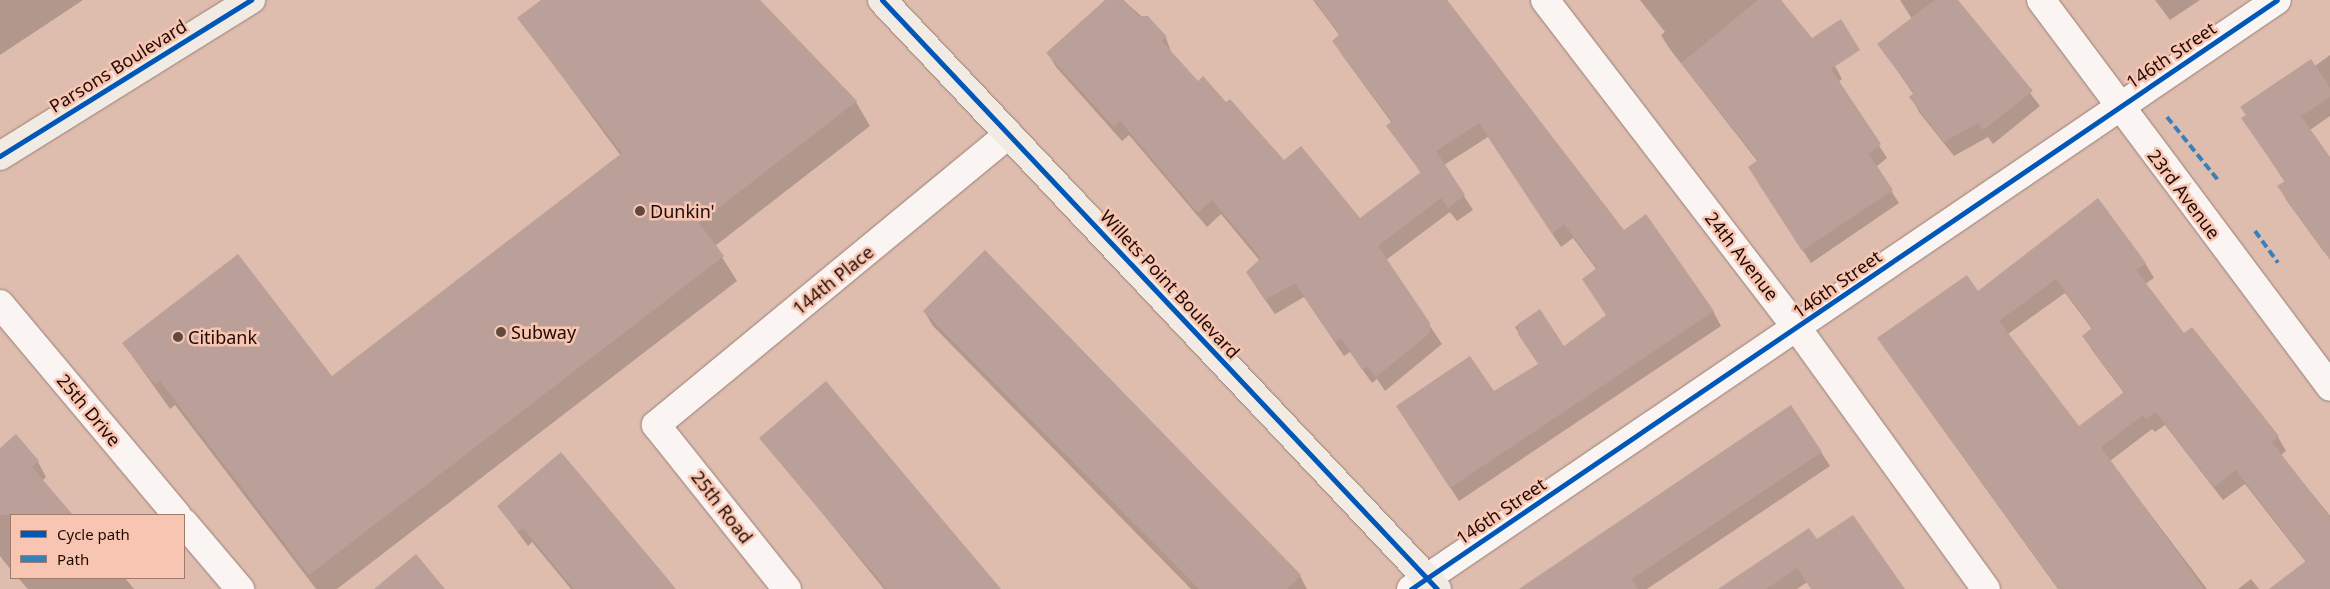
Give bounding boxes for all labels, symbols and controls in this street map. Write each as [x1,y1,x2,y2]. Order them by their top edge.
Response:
street label: Parsons Boulevard [45,15,191,117]
street label: 146th Street [2122,17,2220,93]
street label: 23rd Avenue [2143,145,2225,243]
place label: Dunkin' [650,200,715,222]
marker: Dunkin' [634,205,646,217]
street label: Willets Point Boulevard [1096,205,1244,363]
street label: 24th Avenue [1701,208,1783,304]
street label: 144th Place [788,241,878,319]
street label: 146th Street [1788,245,1886,323]
place label: Subway [511,321,576,343]
place label: Citibank [188,326,257,348]
marker: Subway [495,326,507,338]
marker: Citibank [172,331,184,343]
street label: 25th Drive [53,370,125,450]
street label: 25th Road [687,466,757,548]
street label: 146th Street [1452,473,1550,549]
legend [10,514,185,579]
text: Cycle path [57,524,130,544]
text: Path [57,549,89,569]

